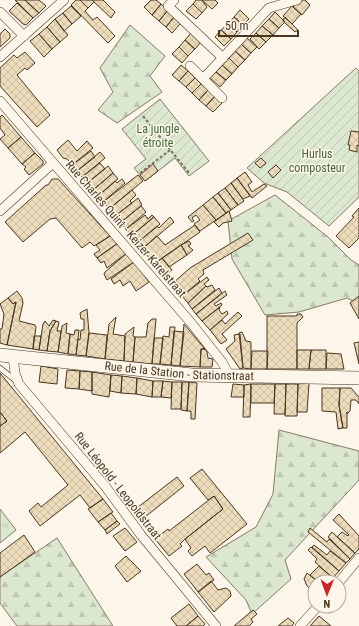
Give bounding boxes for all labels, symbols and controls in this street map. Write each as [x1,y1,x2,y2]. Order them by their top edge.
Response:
scale bar [219,12,298,38]
text: 50 m [225,19,249,33]
park label: La jungle étroite [137,122,180,150]
park label: Hurlus composteur [289,147,346,175]
street label: Rue Charles Quint - Keizer Karelstraat [63,158,189,301]
street label: Rue de la Station - Stationstraat [104,359,254,383]
street label: Rue Léopold - Leopoldstraat [72,429,165,543]
north arrow [307,574,347,614]
text: N [323,597,330,610]

